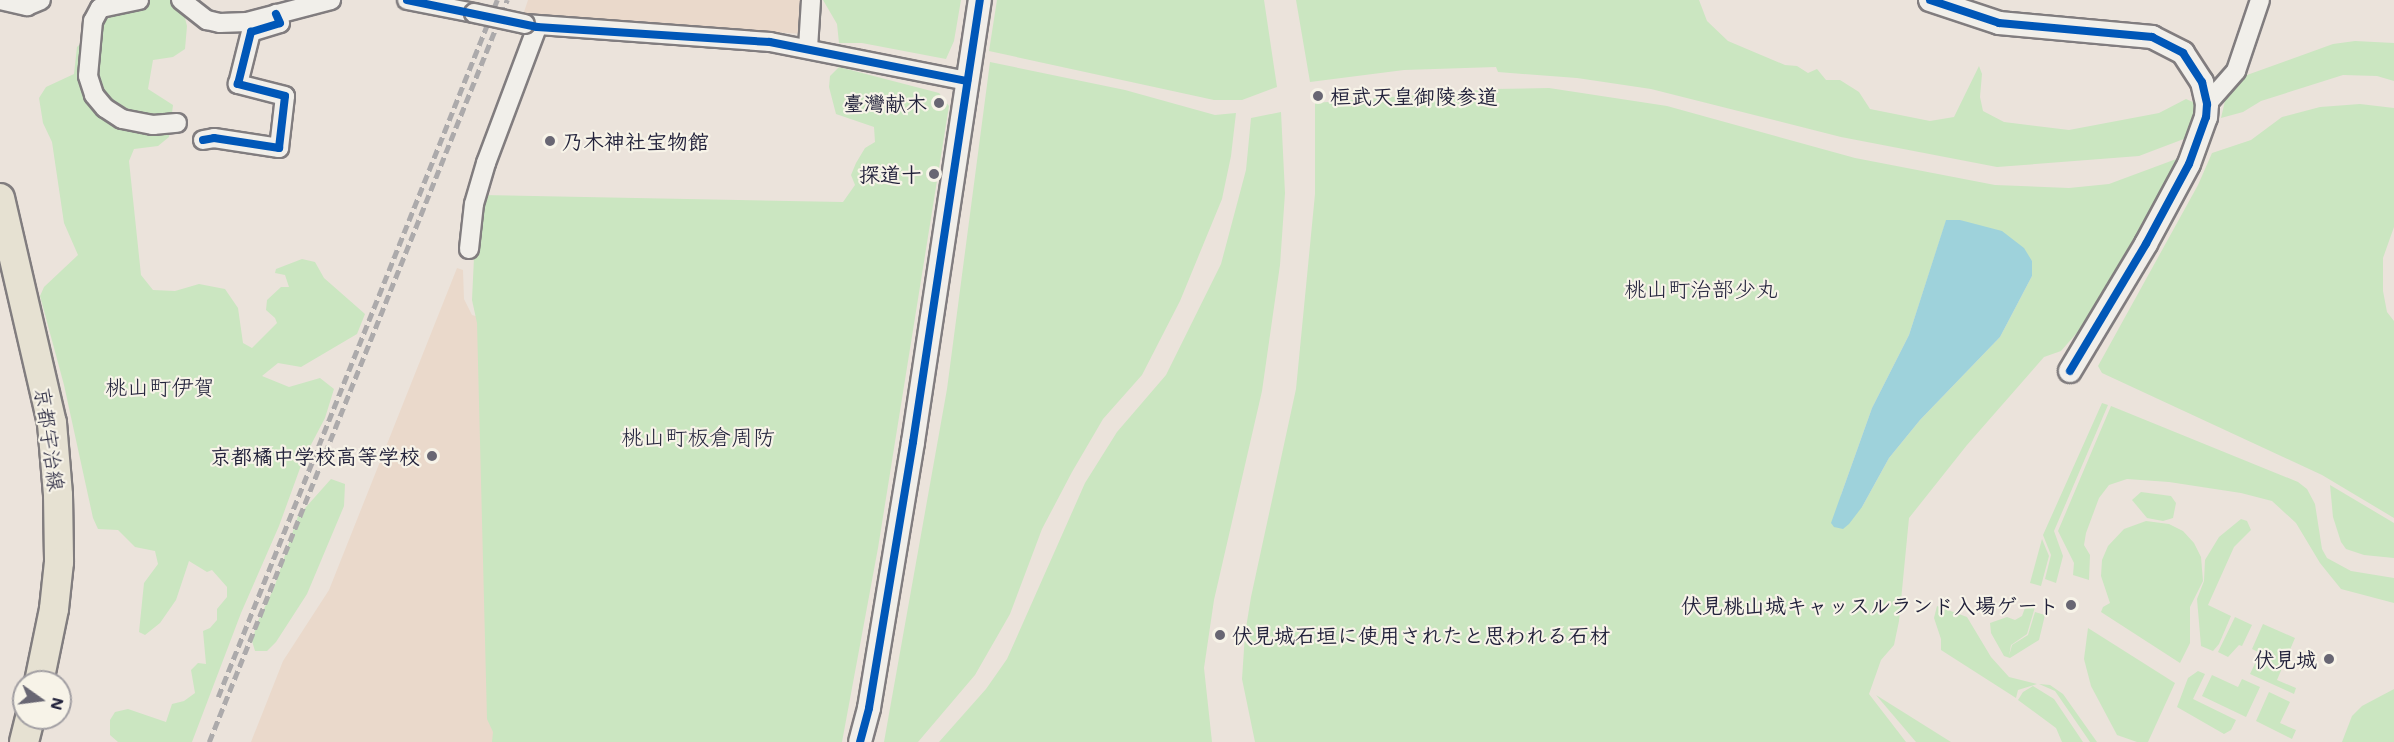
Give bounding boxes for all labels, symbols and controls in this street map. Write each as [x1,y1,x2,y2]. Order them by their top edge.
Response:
place label: 桓武天皇御陵参道 [1330,83,1498,109]
marker: 桓武天皇御陵参道 [1311,89,1325,103]
place label: 臺灣献木 [843,90,927,116]
marker: 臺灣献木 [932,96,946,110]
place label: 乃木神社宝物館 [562,128,709,154]
marker: 乃木神社宝物館 [543,134,557,148]
place label: 探道十 [859,161,922,187]
marker: 探道十 [927,167,941,181]
district label: 桃山町治部少丸 [1624,276,1778,302]
district label: 桃山町伊賀 [105,374,215,400]
street label: 京都宇治線 [30,385,70,493]
district label: 桃山町板倉周防 [621,424,775,450]
place label: 京都橘中学校高等学校 [210,443,420,469]
marker: 京都橘中学校高等学校 [425,449,439,463]
place label: 伏見桃山城キャッスルランド入場ゲート [1681,592,2059,618]
marker: 伏見桃山城キャッスルランド入場ゲート [2064,598,2078,612]
place label: 伏見城石垣に使用されたと思われる石材 [1232,622,1610,648]
marker: 伏見城石垣に使用されたと思われる石材 [1213,628,1227,642]
place label: 伏見城 [2254,646,2317,672]
marker: 伏見城 [2322,652,2336,666]
north arrow [12,670,72,730]
text: N [46,696,70,712]

